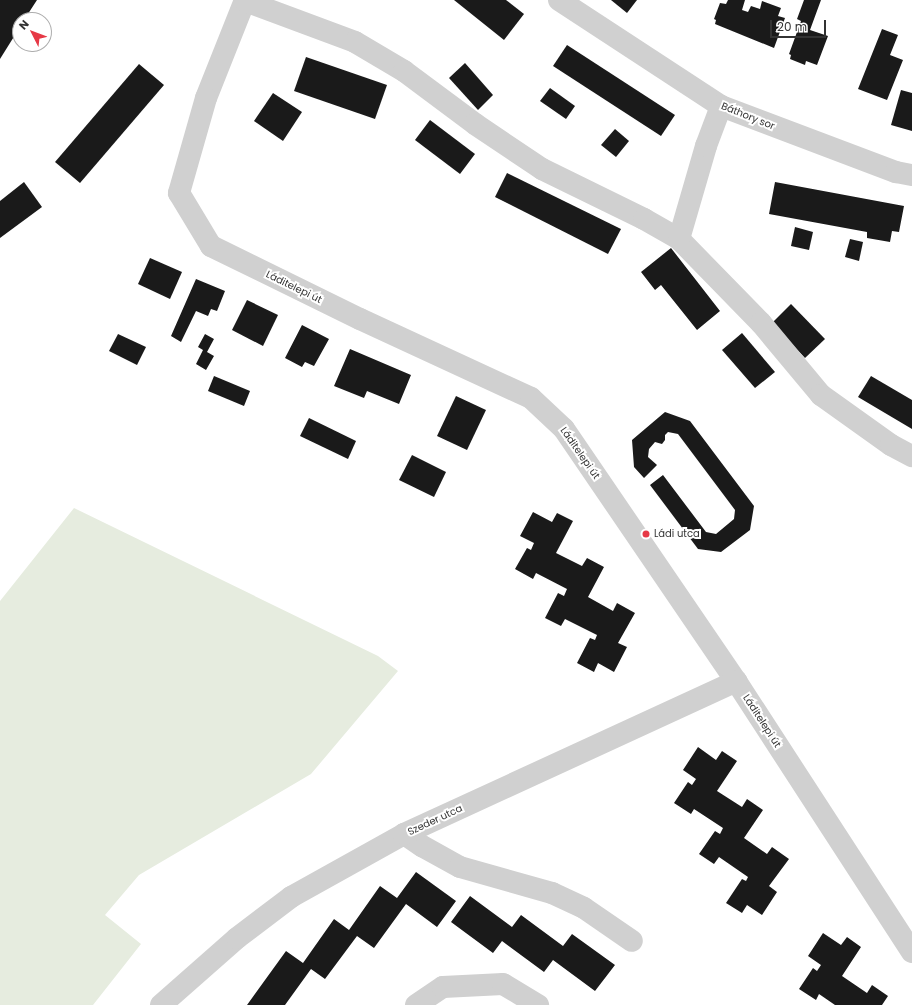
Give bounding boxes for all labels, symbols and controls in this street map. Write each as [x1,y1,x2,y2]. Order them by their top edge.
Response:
north arrow [12,12,52,52]
scale bar [772,12,828,38]
text: N [15,16,33,33]
text: 20 m [777,18,807,35]
street label: Báthory sor [719,100,777,132]
street label: Láditelepi út [264,268,324,306]
street label: Láditelepi út [558,425,602,481]
place label: Ládi utca [654,528,700,540]
marker: Ládi utca [641,529,651,539]
street label: Láditelepi út [740,692,784,750]
street label: Szeder utca [406,802,464,838]

